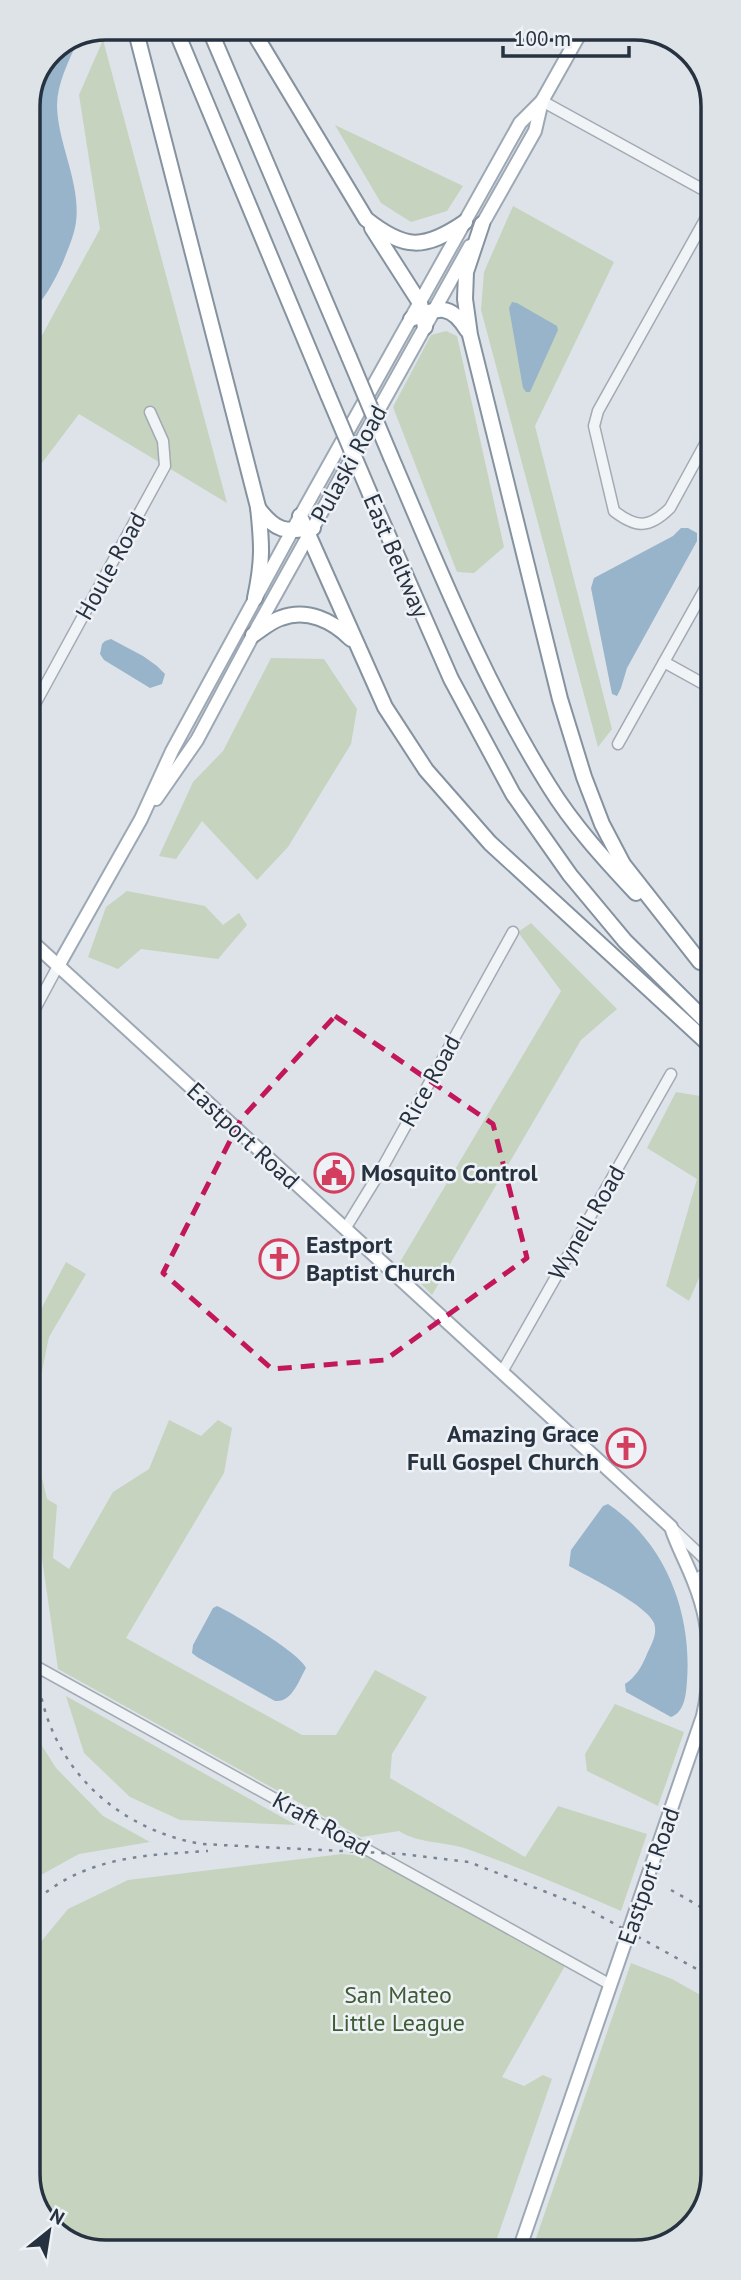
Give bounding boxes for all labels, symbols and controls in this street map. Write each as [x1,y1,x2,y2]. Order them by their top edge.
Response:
scale bar [503,14,629,58]
text: 100 m [514,25,571,52]
street label: Pulaski Road [304,400,394,528]
street label: East Beltway [357,489,436,622]
street label: Houle Road [68,506,153,625]
street label: Rice Road [392,1029,467,1132]
street label: Eastport Road [180,1076,306,1196]
public building icon: Mosquito Control [313,1152,355,1194]
place label: Mosquito Control [361,1157,539,1188]
street label: Wynell Road [541,1160,632,1286]
place label: Eastport Baptist Church [306,1229,455,1288]
church icon: Eastport Baptist Church [258,1238,300,1280]
place label: Amazing Grace Full Gospel Church [407,1418,599,1477]
church icon: Amazing Grace Full Gospel Church [605,1427,647,1469]
street label: Kraft Road [267,1784,375,1863]
street label: Eastport Road [611,1803,686,1949]
park label: San Mateo Little League [331,1979,465,2038]
north arrow [14,2196,84,2266]
text: N [46,2203,69,2230]

